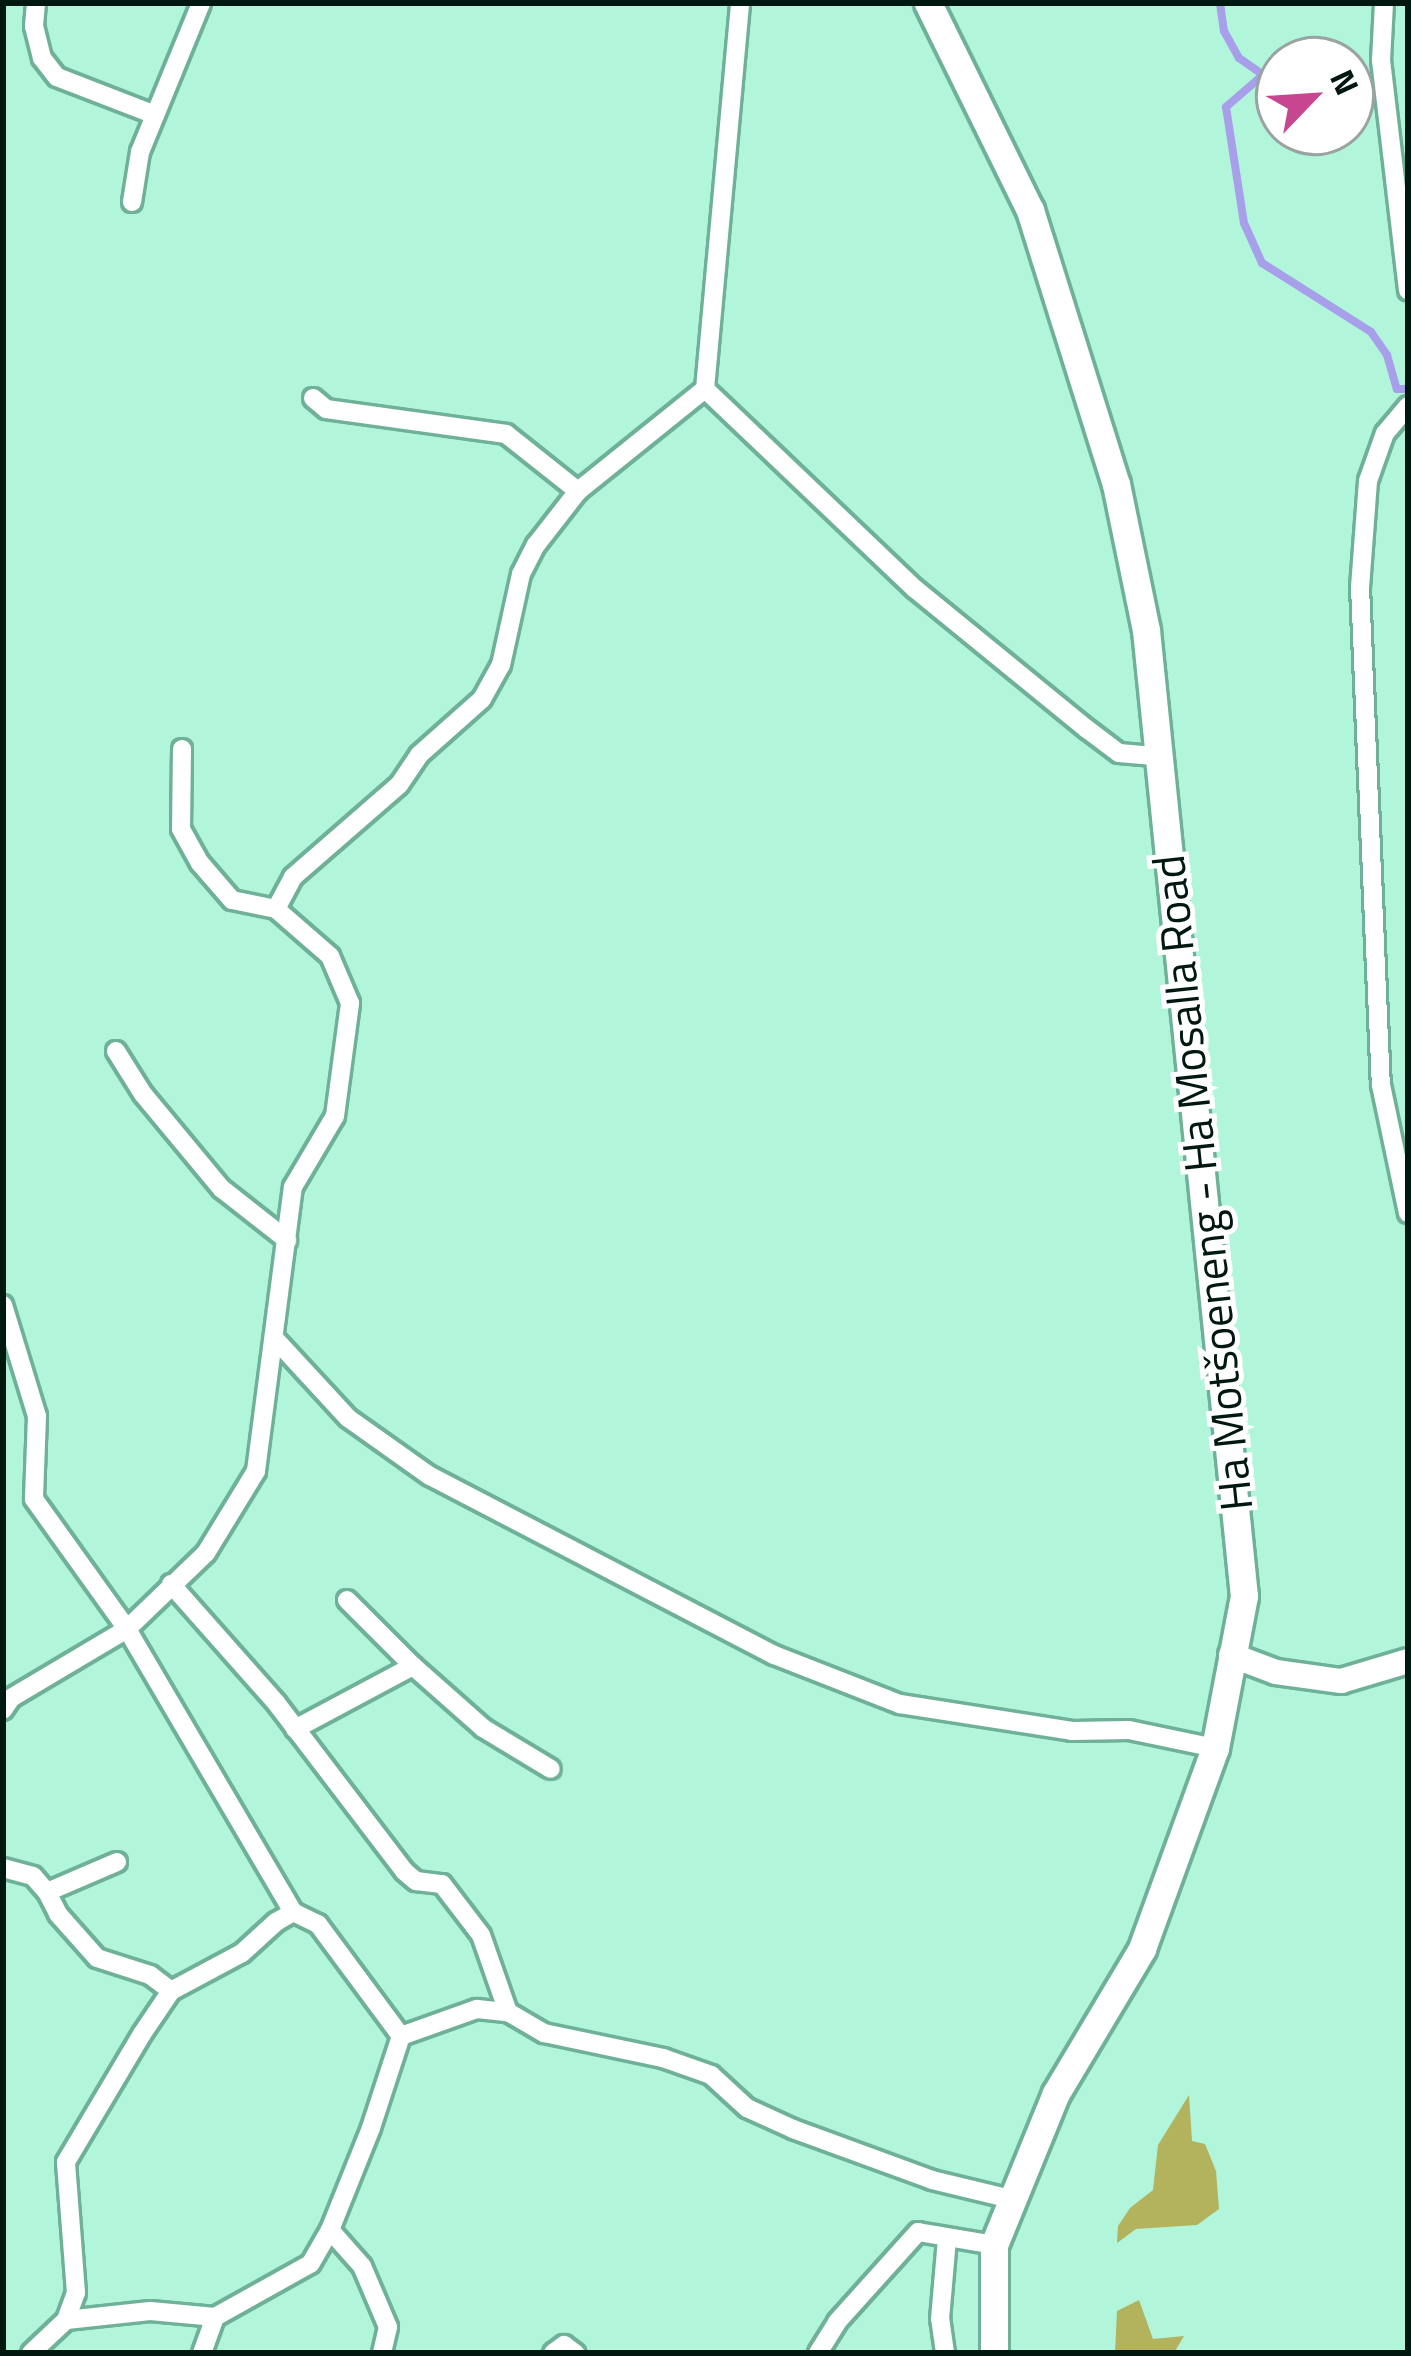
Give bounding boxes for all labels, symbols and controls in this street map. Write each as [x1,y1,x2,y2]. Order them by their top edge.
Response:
north arrow [1255,36,1375,156]
text: N [1317,61,1372,103]
street label: Ha Motšoeneng - Ha Mosalla Road [1141,852,1263,1514]

